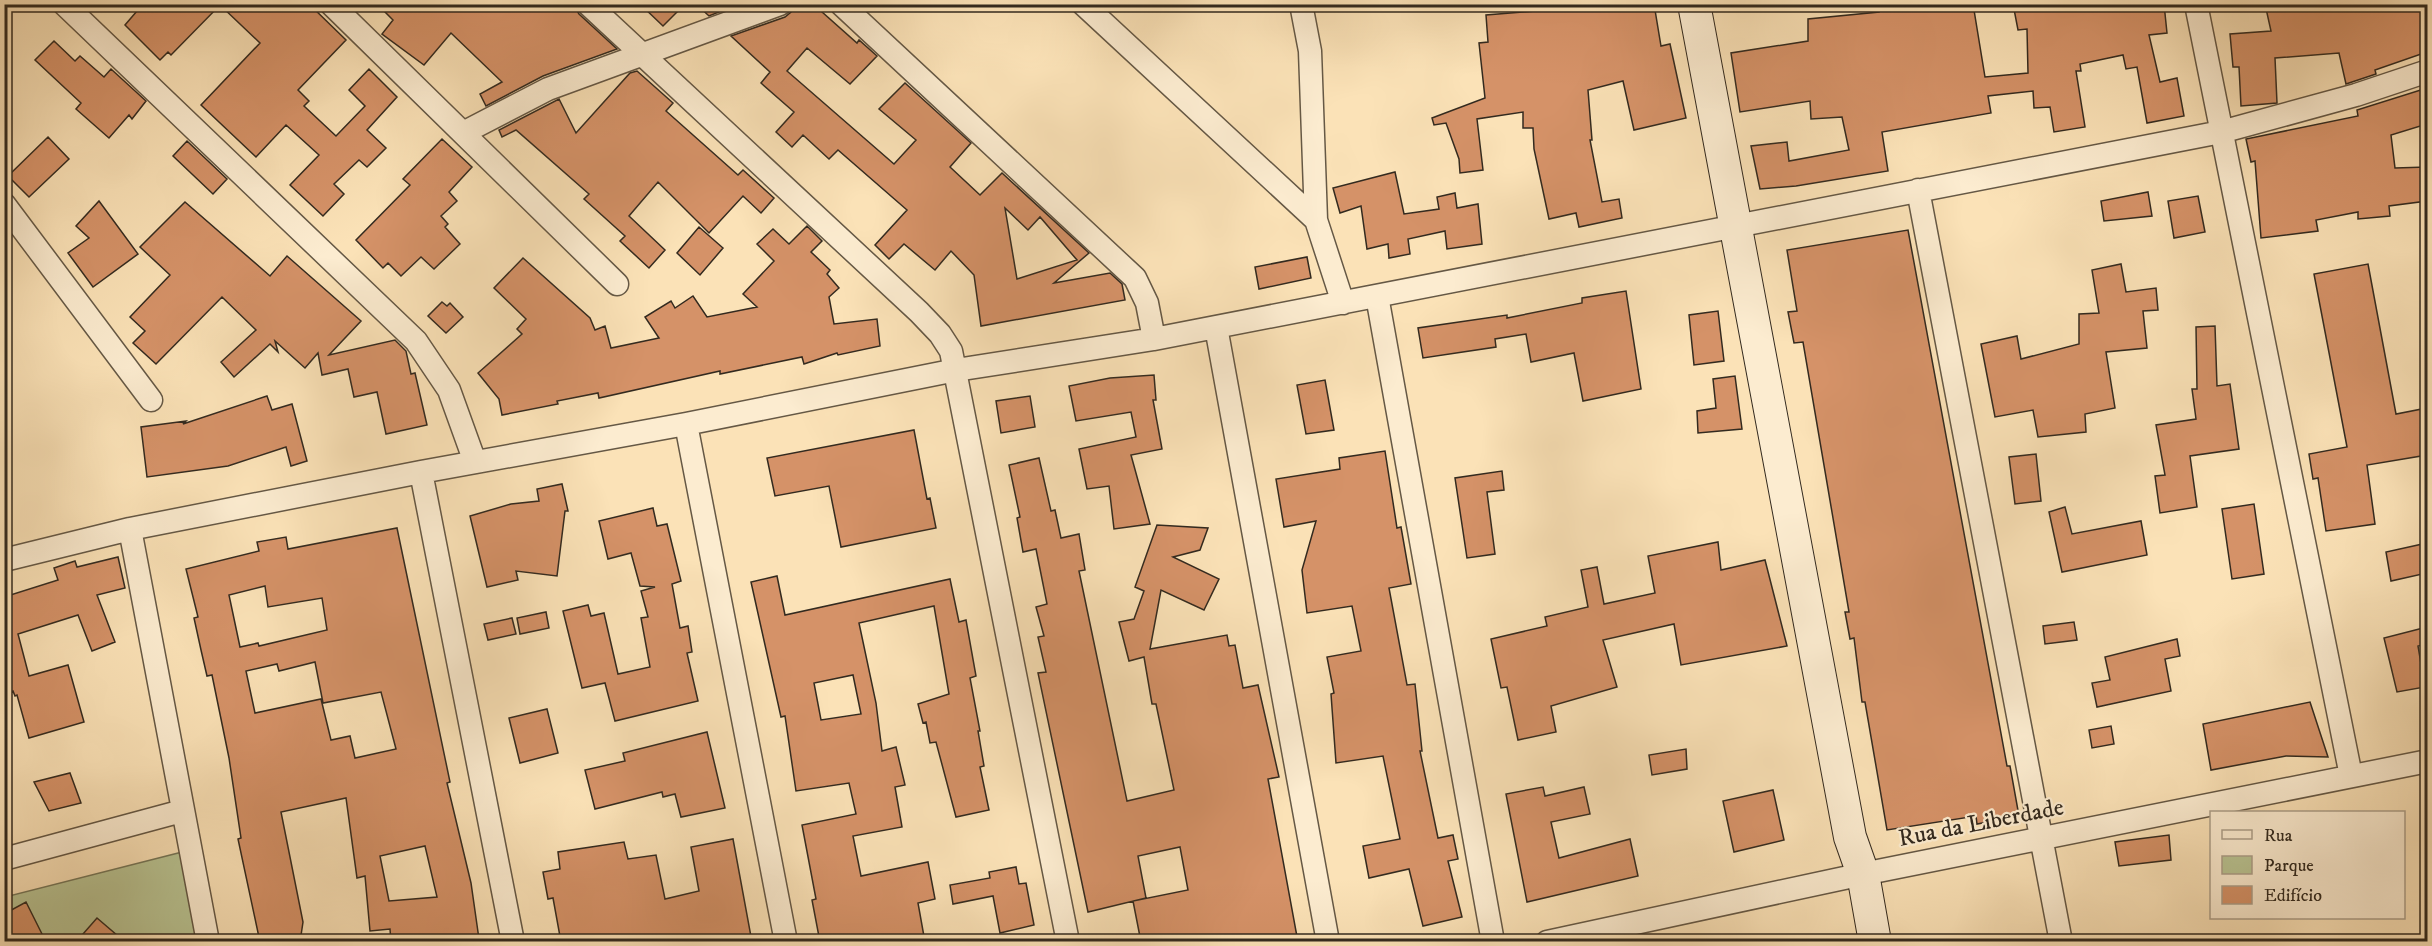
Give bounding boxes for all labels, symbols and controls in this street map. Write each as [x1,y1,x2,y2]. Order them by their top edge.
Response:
street label: Rua da Liberdade [1896,792,2066,854]
legend [2210,811,2405,919]
text: Rua [2264,825,2293,847]
text: Parque [2264,855,2314,877]
text: Edifício [2264,885,2322,907]

